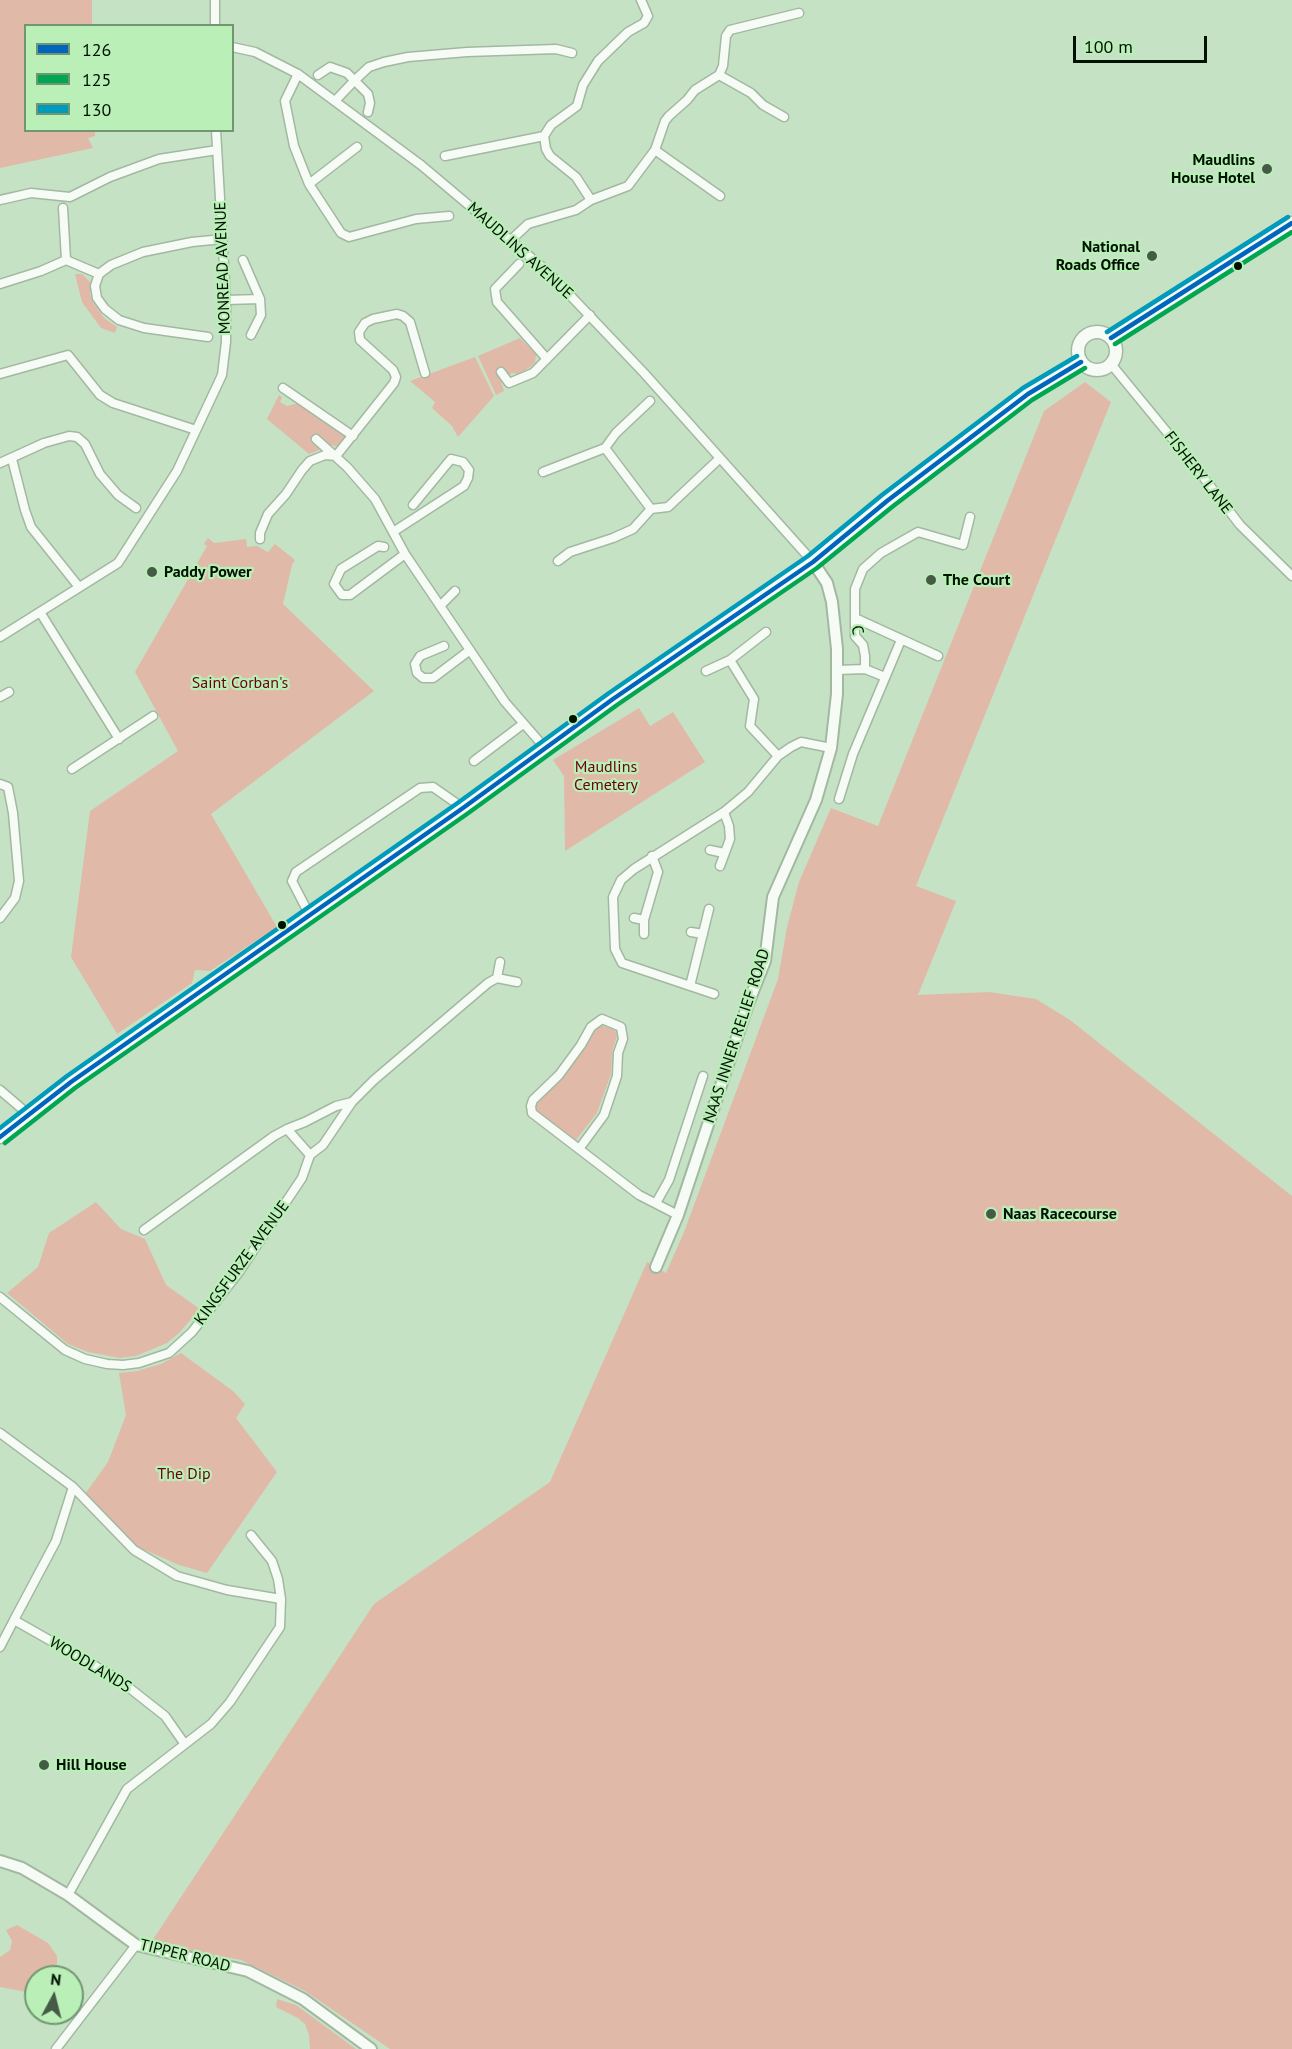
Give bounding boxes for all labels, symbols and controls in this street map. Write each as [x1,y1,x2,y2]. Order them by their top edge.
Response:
legend [24,24,234,132]
scale bar [1076,24,1210,62]
text: 100 m [1084,35,1133,58]
text: 126 [82,38,111,61]
text: 125 [82,68,111,91]
text: 130 [82,98,111,121]
place label: Maudlins House Hotel [1171,150,1255,188]
marker: Maudlins House Hotel [1260,162,1274,176]
street label: MAUDLINS AVENUE [463,199,577,303]
street label: MONREAD AVENUE [211,201,235,335]
place label: National Roads Office [1056,237,1140,275]
marker: National Roads Office [1145,249,1159,263]
unlabelled marker [1232,260,1244,272]
street label: FISHERY LANE [1160,428,1236,518]
place label: Paddy Power [164,562,252,582]
marker: Paddy Power [145,565,159,579]
place label: The Court [943,570,1010,590]
marker: The Court [924,573,938,587]
street label: C [847,624,867,636]
park label: Saint Corban's [192,673,288,693]
unlabelled marker [567,713,579,725]
park label: Maudlins Cemetery [574,757,638,795]
unlabelled marker [276,919,288,931]
street label: NAAS INNER RELIEF ROAD [700,946,774,1126]
street label: KINGSFURZE AVENUE [190,1197,294,1329]
place label: Naas Racecourse [1003,1204,1117,1224]
marker: Naas Racecourse [984,1207,998,1221]
park label: The Dip [157,1464,211,1484]
street label: WOODLANDS [45,1633,135,1697]
place label: Hill House [56,1755,127,1775]
marker: Hill House [37,1758,51,1772]
street label: TIPPER ROAD [138,1935,232,1977]
north arrow [24,1965,84,2025]
text: N [50,1969,62,1990]

